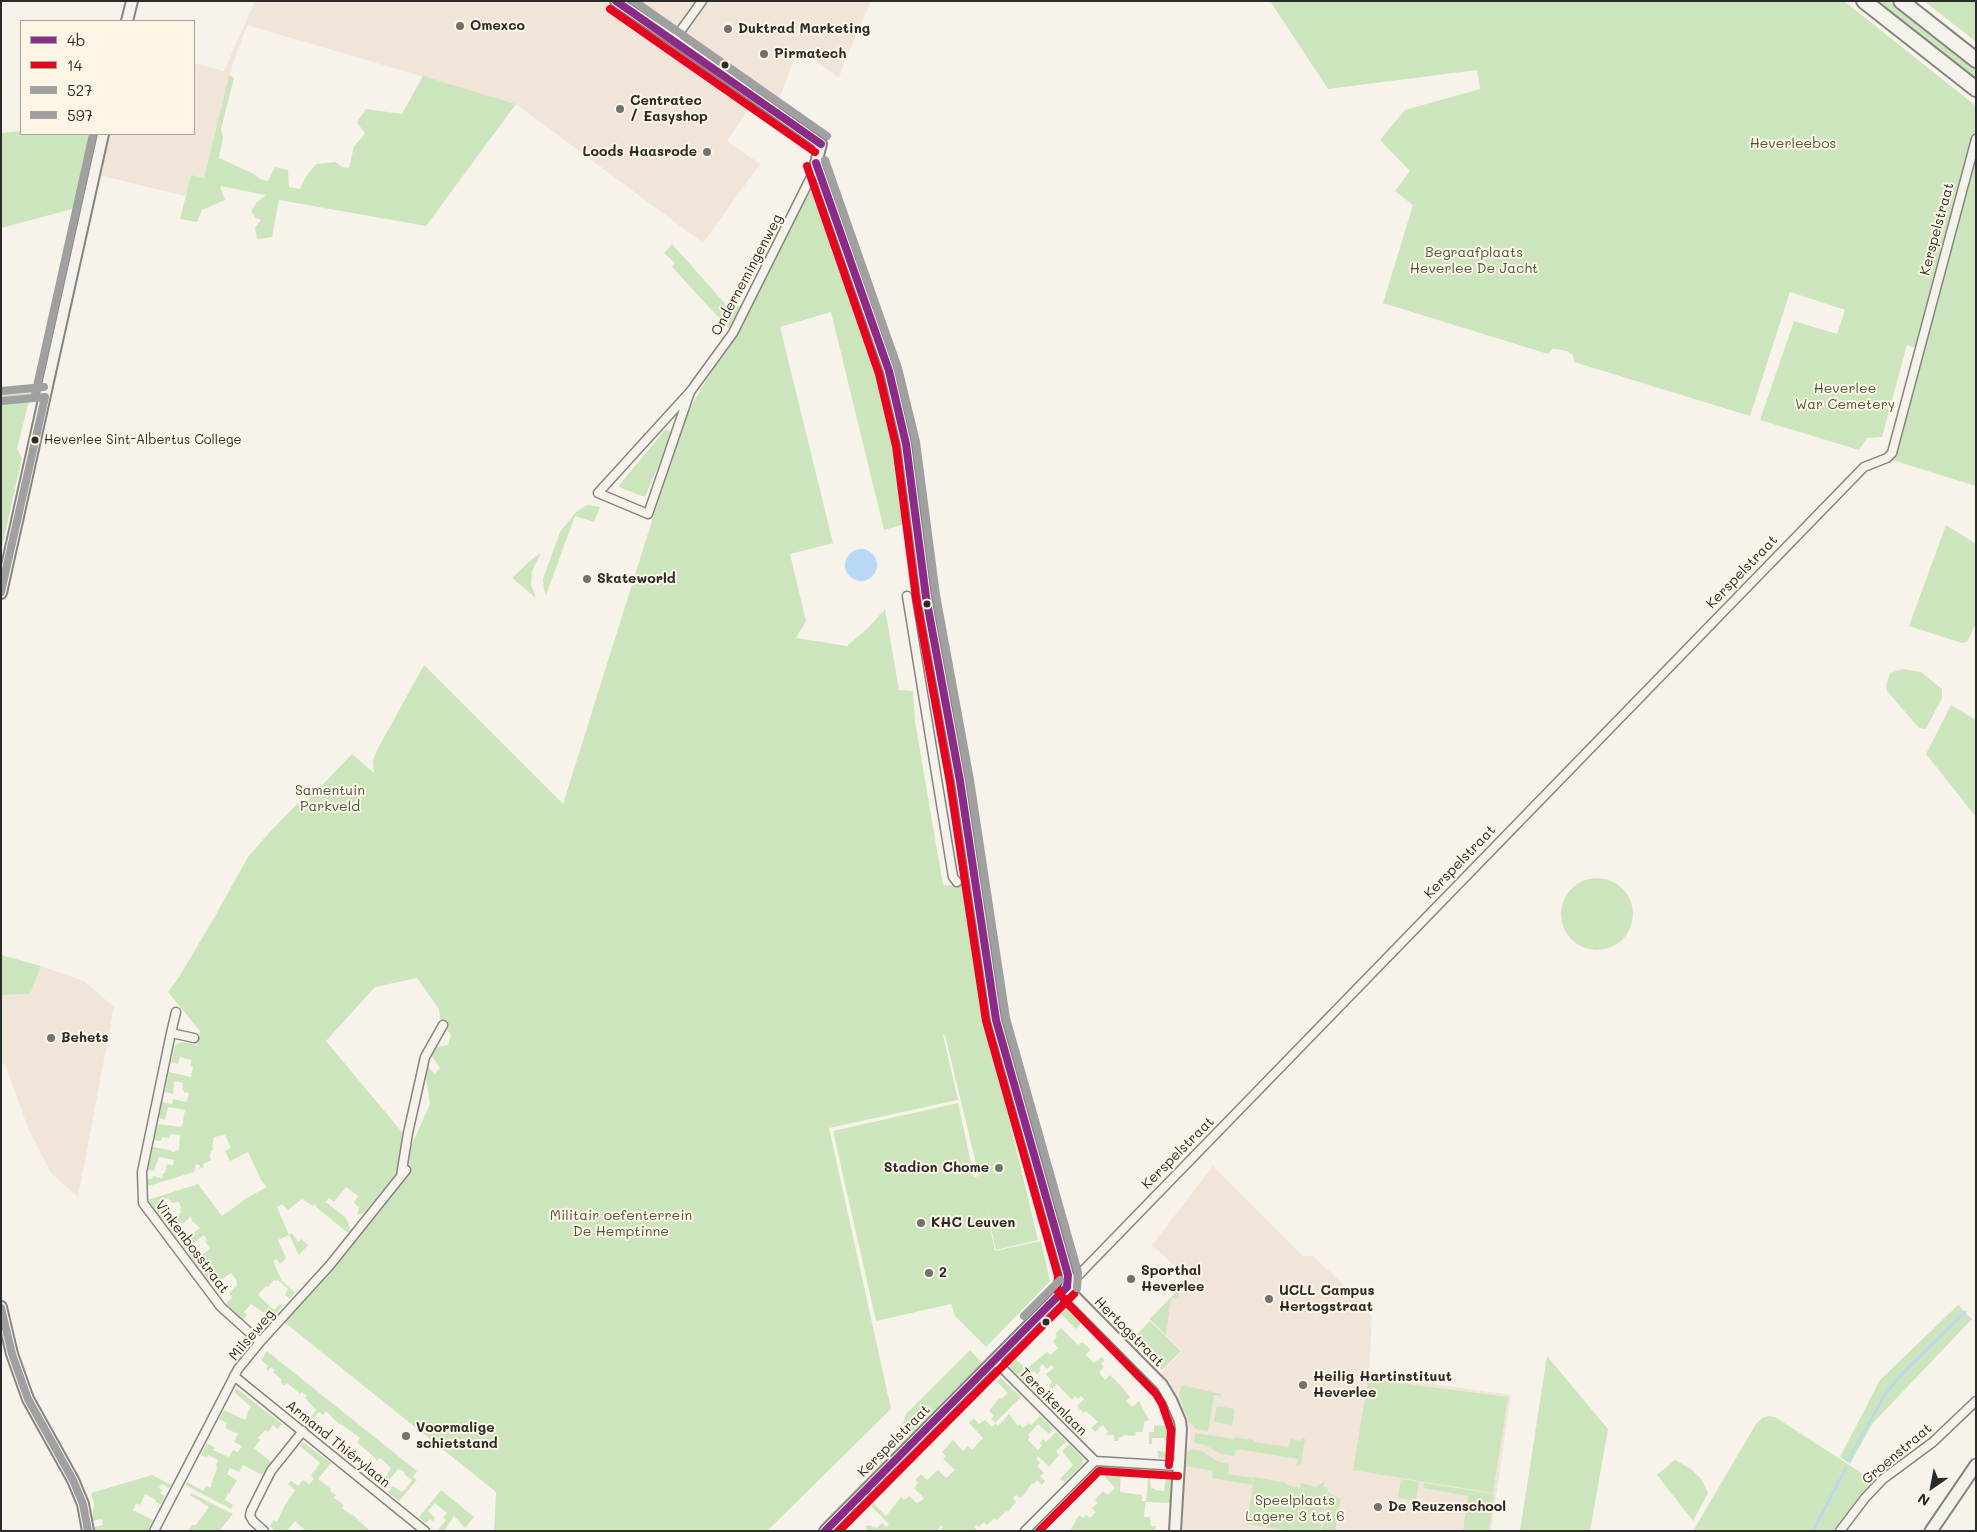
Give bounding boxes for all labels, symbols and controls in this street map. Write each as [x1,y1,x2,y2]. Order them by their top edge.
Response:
place label: Omexco [470,18,525,34]
legend [20,20,195,135]
marker: Omexco [454,20,466,32]
place label: Duktrad Marketing [738,21,870,37]
marker: Duktrad Marketing [722,23,734,35]
text: 4b [67,30,85,50]
place label: Pirmatech [774,46,846,62]
marker: Pirmatech [758,48,770,60]
text: 14 [67,55,83,75]
unlabelled marker [720,60,730,70]
text: 527 [67,80,92,100]
place label: Centratec / Easyshop [630,93,708,125]
marker: Centratec / Easyshop [614,103,626,115]
text: 597 [67,105,93,125]
park label: Heverleebos [1750,136,1836,152]
place label: Loods Haasrode [582,144,697,160]
marker: Loods Haasrode [701,146,713,158]
street label: Kerspelstraat [1917,181,1957,277]
street label: Ondernemingenweg [708,211,786,339]
park label: Begraafplaats Heverlee De Jacht [1410,245,1538,278]
park label: Heverlee War Cemetery [1795,381,1895,414]
place label: Heverlee Sint-Albertus College [44,432,242,448]
marker: Heverlee Sint-Albertus College [30,435,40,445]
street label: Kerspelstraat [1703,532,1781,612]
place label: Skateworld [597,571,676,587]
marker: Skateworld [581,573,593,585]
unlabelled marker [922,599,932,609]
park label: Samentuin Parkveld [295,783,365,816]
street label: Kerspelstraat [1421,822,1499,902]
place label: Behets [61,1030,109,1046]
marker: Behets [45,1032,57,1044]
street label: Kerspelstraat [1138,1113,1218,1193]
place label: Stadion Chome [884,1160,989,1176]
marker: Stadion Chome [993,1162,1005,1174]
street label: Vinkenbosstraat [151,1197,233,1297]
park label: Militair oefenterrein De Hemptinne [550,1208,692,1240]
place label: KHC Leuven [931,1215,1015,1231]
marker: KHC Leuven [915,1217,927,1229]
place label: Sporthal Heverlee [1141,1263,1204,1295]
place label: 2 [939,1265,947,1281]
marker: 2 [923,1267,935,1279]
marker: Sporthal Heverlee [1125,1273,1137,1285]
place label: UCLL Campus Hertogstraat [1279,1283,1375,1315]
marker: UCLL Campus Hertogstraat [1263,1293,1275,1305]
street label: Hertogstraat [1091,1294,1167,1370]
street label: Milseweg [226,1306,278,1364]
unlabelled marker [1041,1317,1051,1327]
street label: Tereikenlaan [1016,1365,1090,1439]
place label: Heilig Hartinstituut Heverlee [1313,1369,1452,1401]
marker: Heilig Hartinstituut Heverlee [1297,1379,1309,1391]
street label: Armand Thiérylaan [282,1397,394,1491]
street label: Kerspelstraat [854,1401,934,1481]
place label: Voormalige schietstand [416,1420,498,1452]
street label: Groenstraat [1859,1420,1935,1488]
marker: Voormalige schietstand [400,1430,412,1442]
north arrow [1907,1462,1957,1512]
text: N [1914,1489,1933,1511]
park label: Speelplaats Lagere 3 tot 6 [1245,1493,1345,1525]
place label: De Reuzenschool [1388,1499,1506,1515]
marker: De Reuzenschool [1372,1501,1384,1513]

